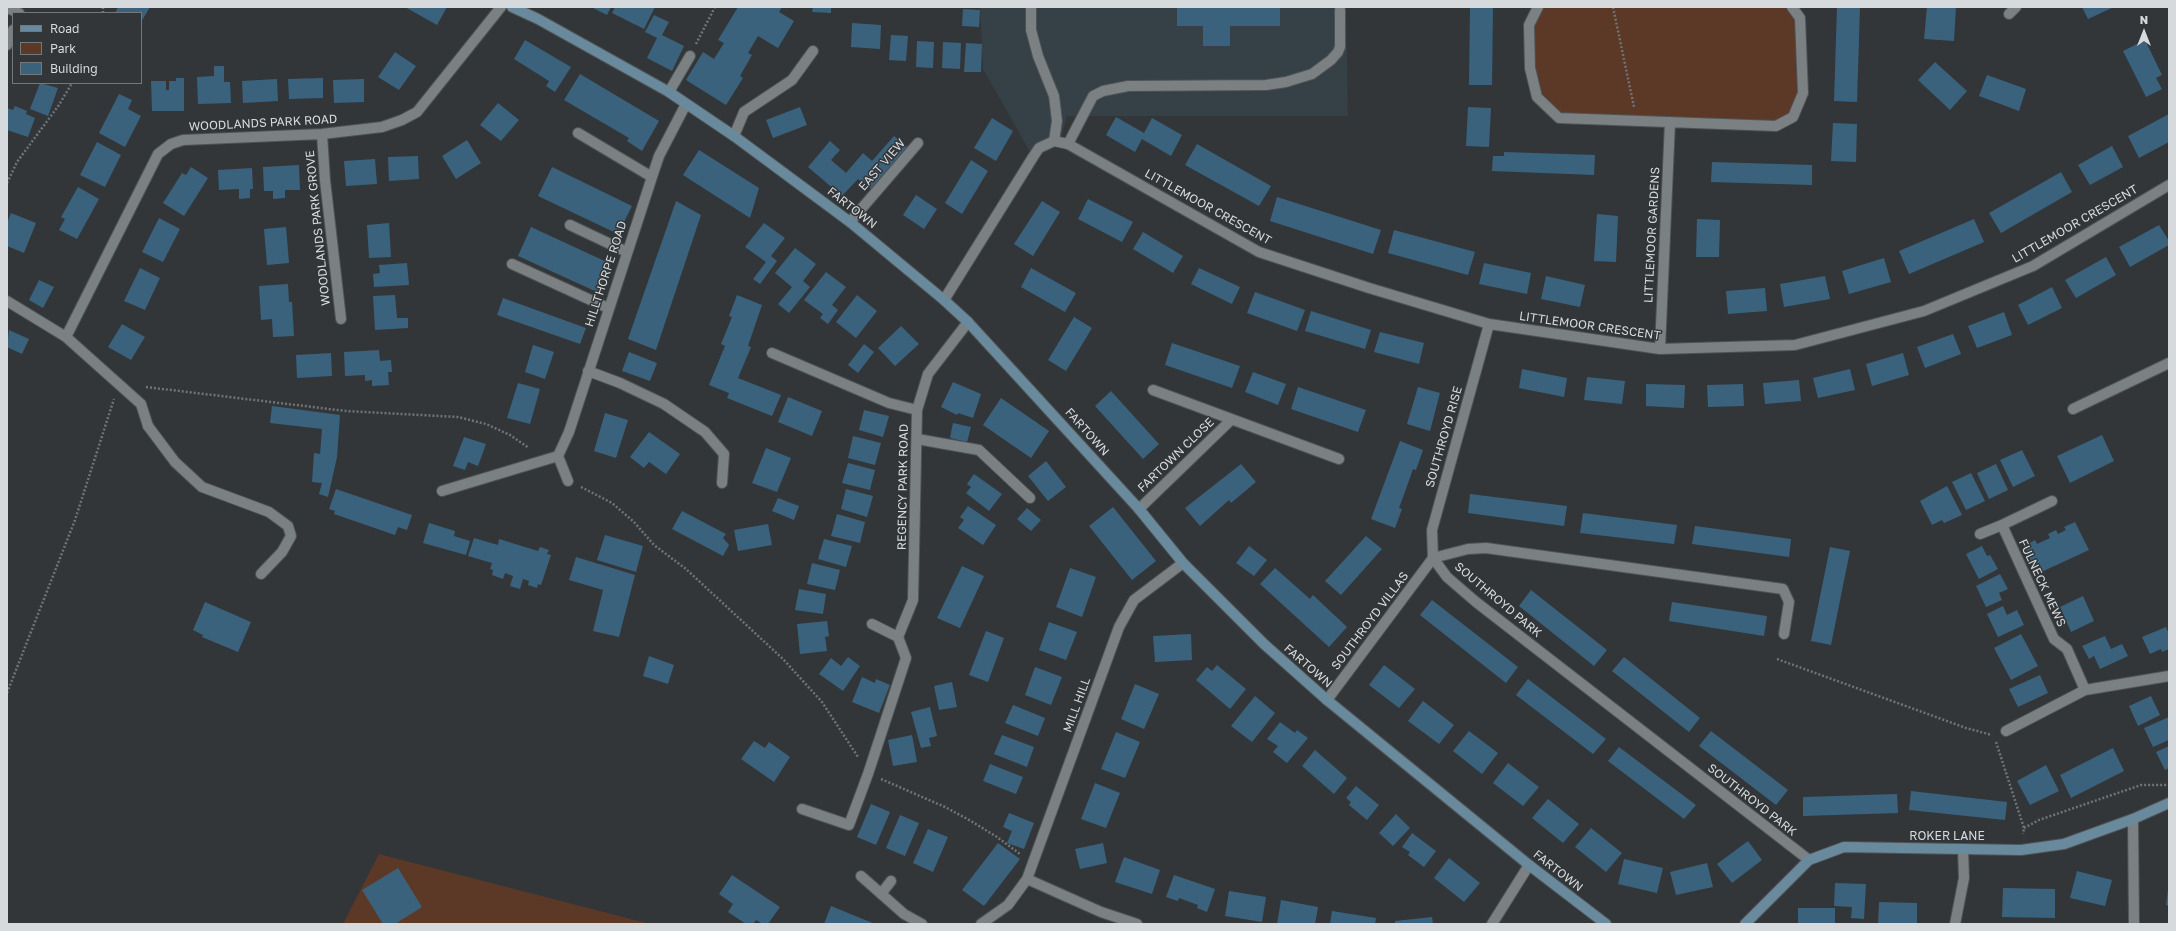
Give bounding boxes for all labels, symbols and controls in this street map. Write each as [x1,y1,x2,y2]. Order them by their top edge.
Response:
legend [12,12,142,84]
north arrow [2124,12,2164,52]
text: N [2140,13,2148,26]
text: Road [50,21,79,36]
text: Park [50,41,76,56]
text: Building [50,61,98,76]
street label: WOODLANDS PARK ROAD [188,112,338,134]
street label: EAST VIEW [856,136,908,194]
street label: WOODLANDS PARK GROVE [303,150,333,306]
street label: LITTLEMOOR CRESCENT [1142,166,1274,248]
street label: LITTLEMOOR GARDENS [1641,167,1663,303]
street label: LITTLEMOOR CRESCENT [2010,182,2140,266]
street label: FARTOWN [824,184,880,232]
street label: HILLTHORPE ROAD [582,219,630,329]
street label: LITTLEMOOR CRESCENT [1518,309,1662,343]
street label: SOUTHROYD RISE [1423,385,1465,489]
street label: FARTOWN [1062,405,1112,459]
street label: FARTOWN CLOSE [1135,415,1217,495]
street label: REGENCY PARK ROAD [895,424,911,550]
street label: FULNECK MEWS [2015,537,2069,629]
street label: SOUTHROYD PARK [1452,559,1544,641]
street label: SOUTHROYD VILLAS [1328,569,1412,673]
street label: FARTOWN [1281,641,1335,691]
street label: MILL HILL [1060,676,1094,734]
street label: SOUTHROYD PARK [1705,761,1799,839]
street label: ROKER LANE [1909,829,1985,843]
street label: FARTOWN [1530,847,1586,895]

